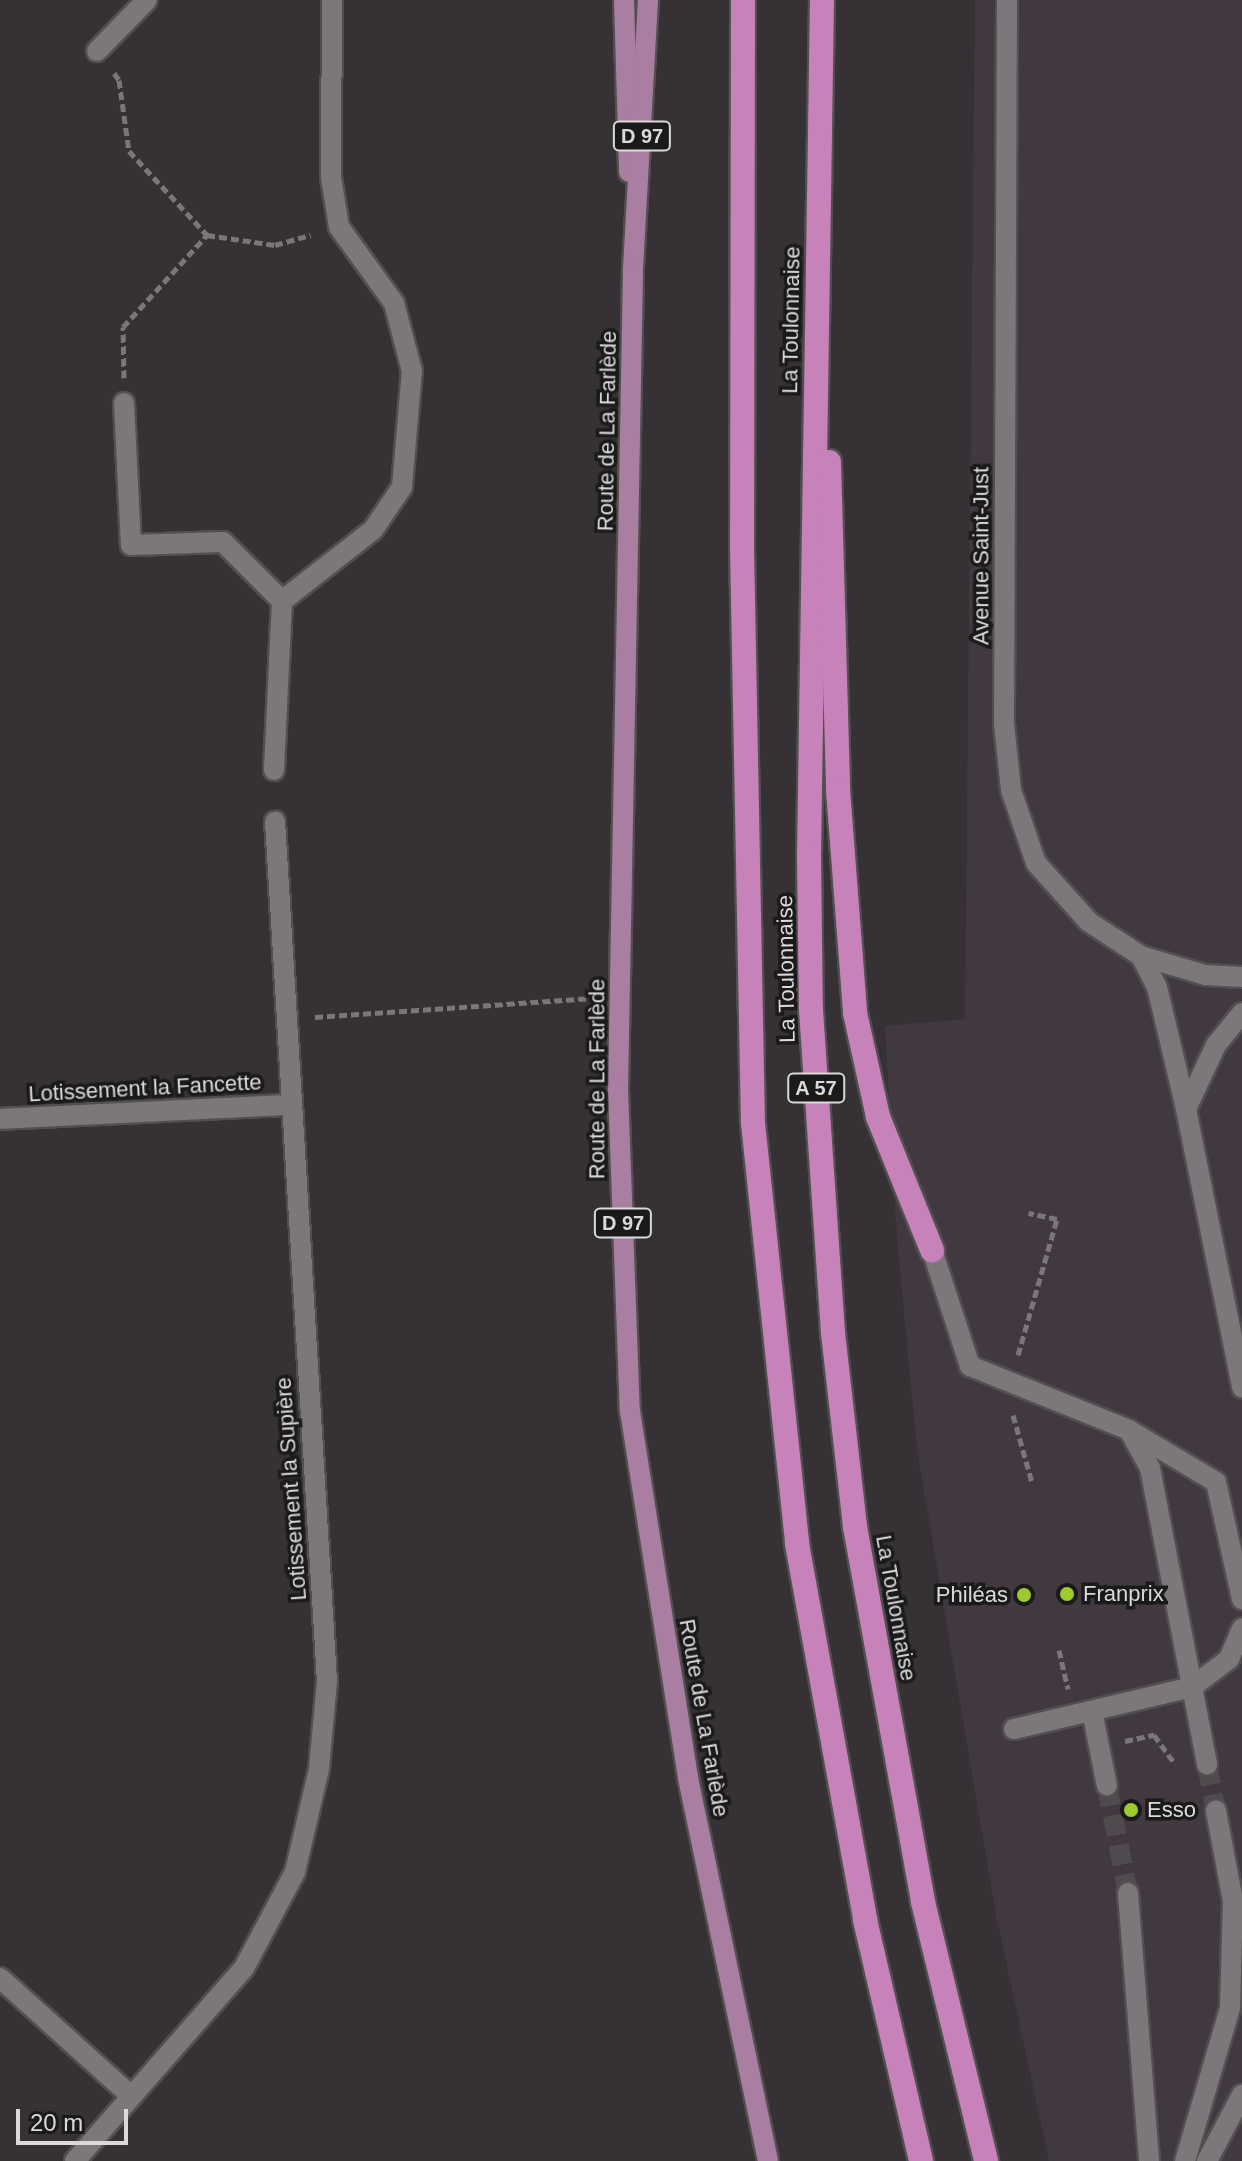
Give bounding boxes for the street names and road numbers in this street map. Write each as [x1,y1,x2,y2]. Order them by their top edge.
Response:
road number: D 97 [612,120,672,152]
street label: La Toulonnaise [777,246,805,394]
street label: Route de La Farlède [592,330,622,532]
street label: Avenue Saint-Just [968,467,994,645]
street label: La Toulonnaise [772,895,800,1043]
street label: Route de La Farlède [584,979,610,1179]
street label: Lotissement la Fancette [28,1069,262,1107]
road number: A 57 [786,1072,846,1104]
road number: D 97 [593,1207,653,1239]
street label: Lotissement la Supière [270,1376,312,1602]
street label: La Toulonnaise [870,1533,922,1683]
street label: Route de La Farlède [674,1617,734,1819]

